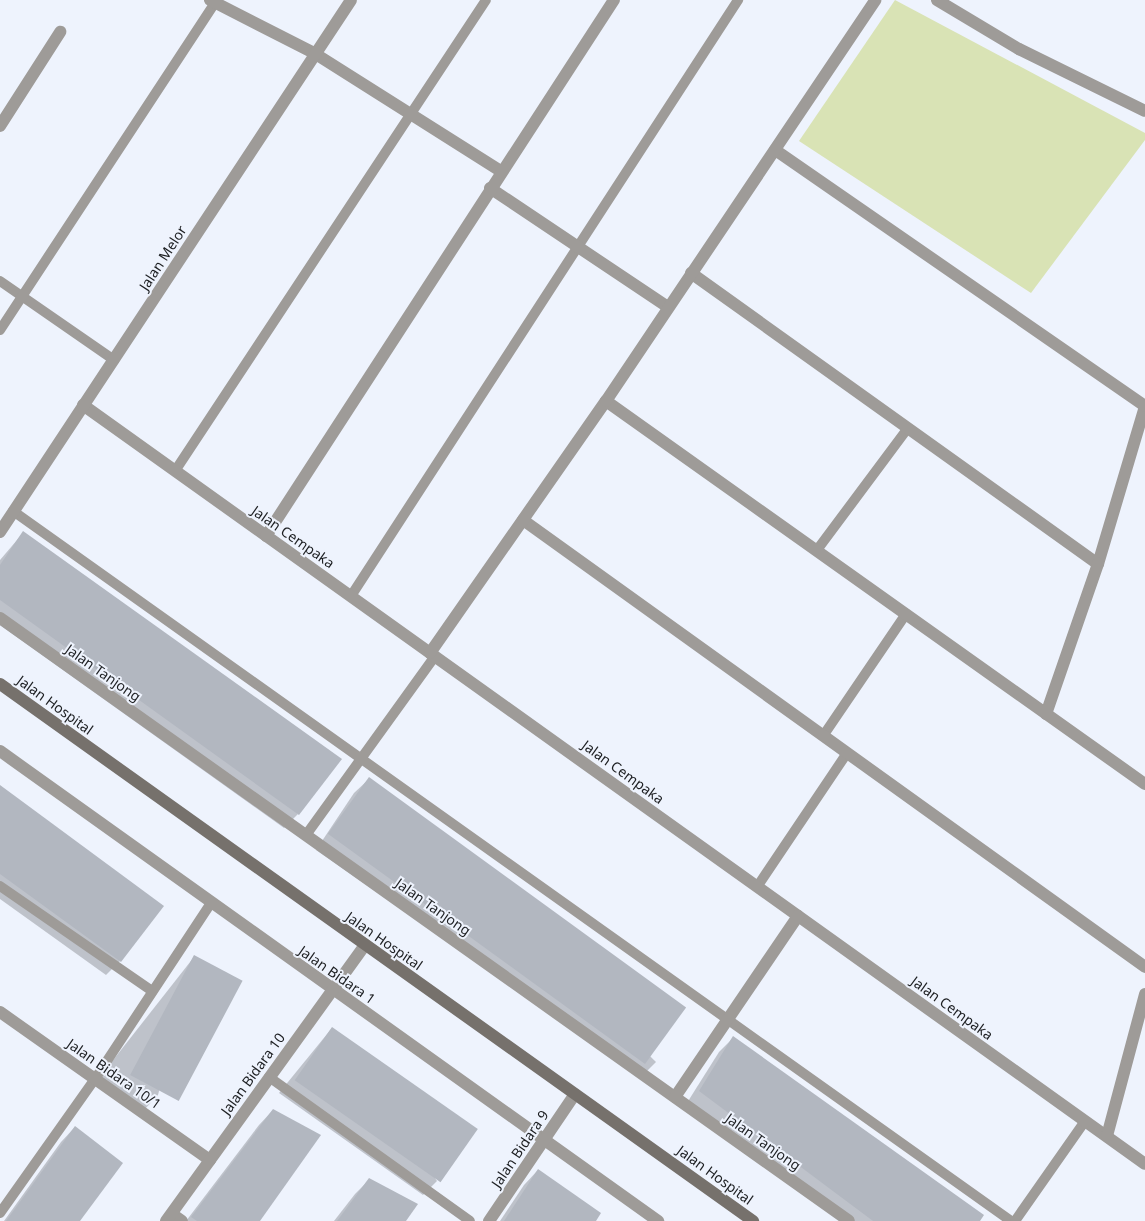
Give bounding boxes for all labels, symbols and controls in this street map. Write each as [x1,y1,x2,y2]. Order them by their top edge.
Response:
street label: Jalan Melor [136,222,190,294]
street label: Jalan Cempaka [248,502,338,572]
street label: Jalan Tanjong [62,641,144,705]
street label: Jalan Hospital [14,672,96,738]
street label: Jalan Cempaka [579,737,667,807]
street label: Jalan Tanjong [392,875,474,939]
street label: Jalan Hospital [342,908,426,974]
street label: Jalan Bidara 1 [295,942,379,1008]
street label: Jalan Cempaka [908,973,996,1043]
street label: Jalan Bidara 10 [218,1030,288,1118]
street label: Jalan Bidara 10/1 [64,1035,164,1113]
street label: Jalan Bidara 9 [488,1107,552,1191]
street label: Jalan Tanjong [722,1110,804,1174]
street label: Jalan Hospital [674,1142,756,1208]

